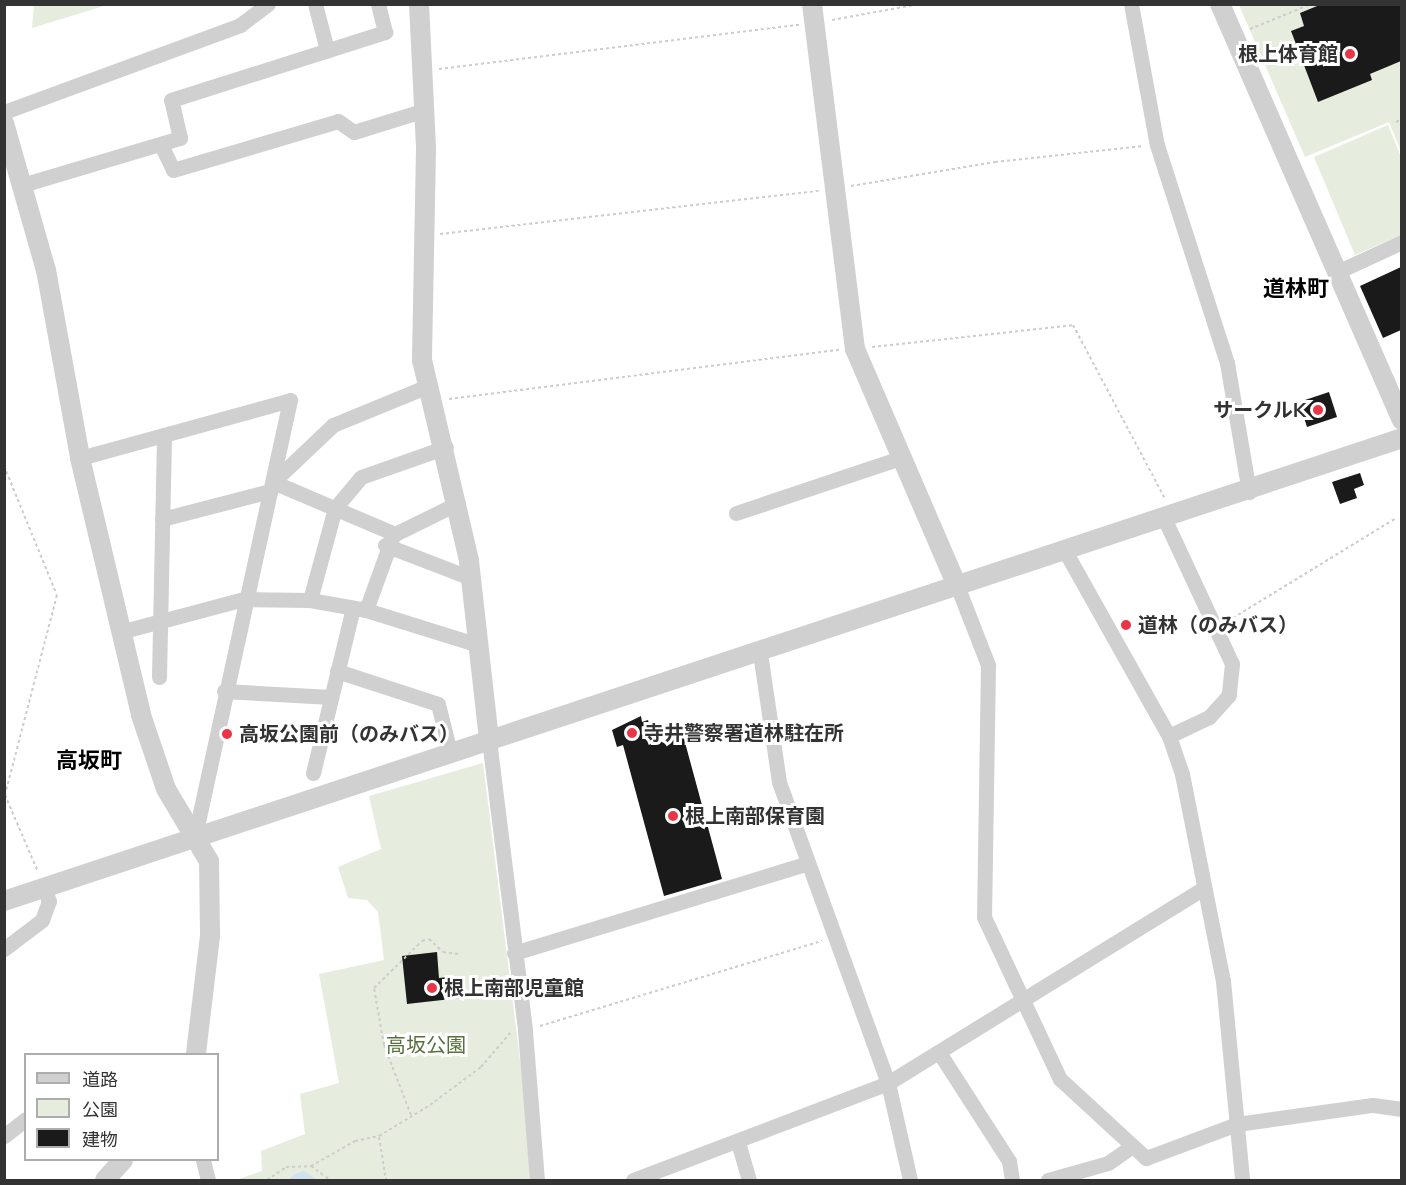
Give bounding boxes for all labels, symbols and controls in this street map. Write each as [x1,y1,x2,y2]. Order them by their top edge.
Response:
place label: 根上体育館 [1238,42,1338,66]
marker: 根上体育館 [1343,47,1357,61]
district label: 道林町 [1263,277,1329,303]
place label: サークルK [1213,398,1306,422]
marker: サークルK [1311,403,1325,417]
place label: 道林（のみバス） [1138,613,1298,637]
marker: 道林（のみバス） [1119,618,1133,632]
place label: 寺井警察署道林駐在所 [644,721,844,745]
place label: 高坂公園前（のみバス） [239,722,459,746]
marker: 寺井警察署道林駐在所 [625,726,639,740]
marker: 高坂公園前（のみバス） [220,727,234,741]
district label: 高坂町 [56,749,122,775]
place label: 根上南部保育園 [685,804,825,828]
marker: 根上南部保育園 [666,809,680,823]
place label: 根上南部児童館 [444,976,584,1000]
marker: 根上南部児童館 [425,981,439,995]
park label: 高坂公園 [386,1033,466,1057]
legend [24,1053,219,1161]
text: 道路 [82,1068,118,1092]
text: 公園 [82,1098,118,1122]
text: 建物 [82,1128,118,1152]

